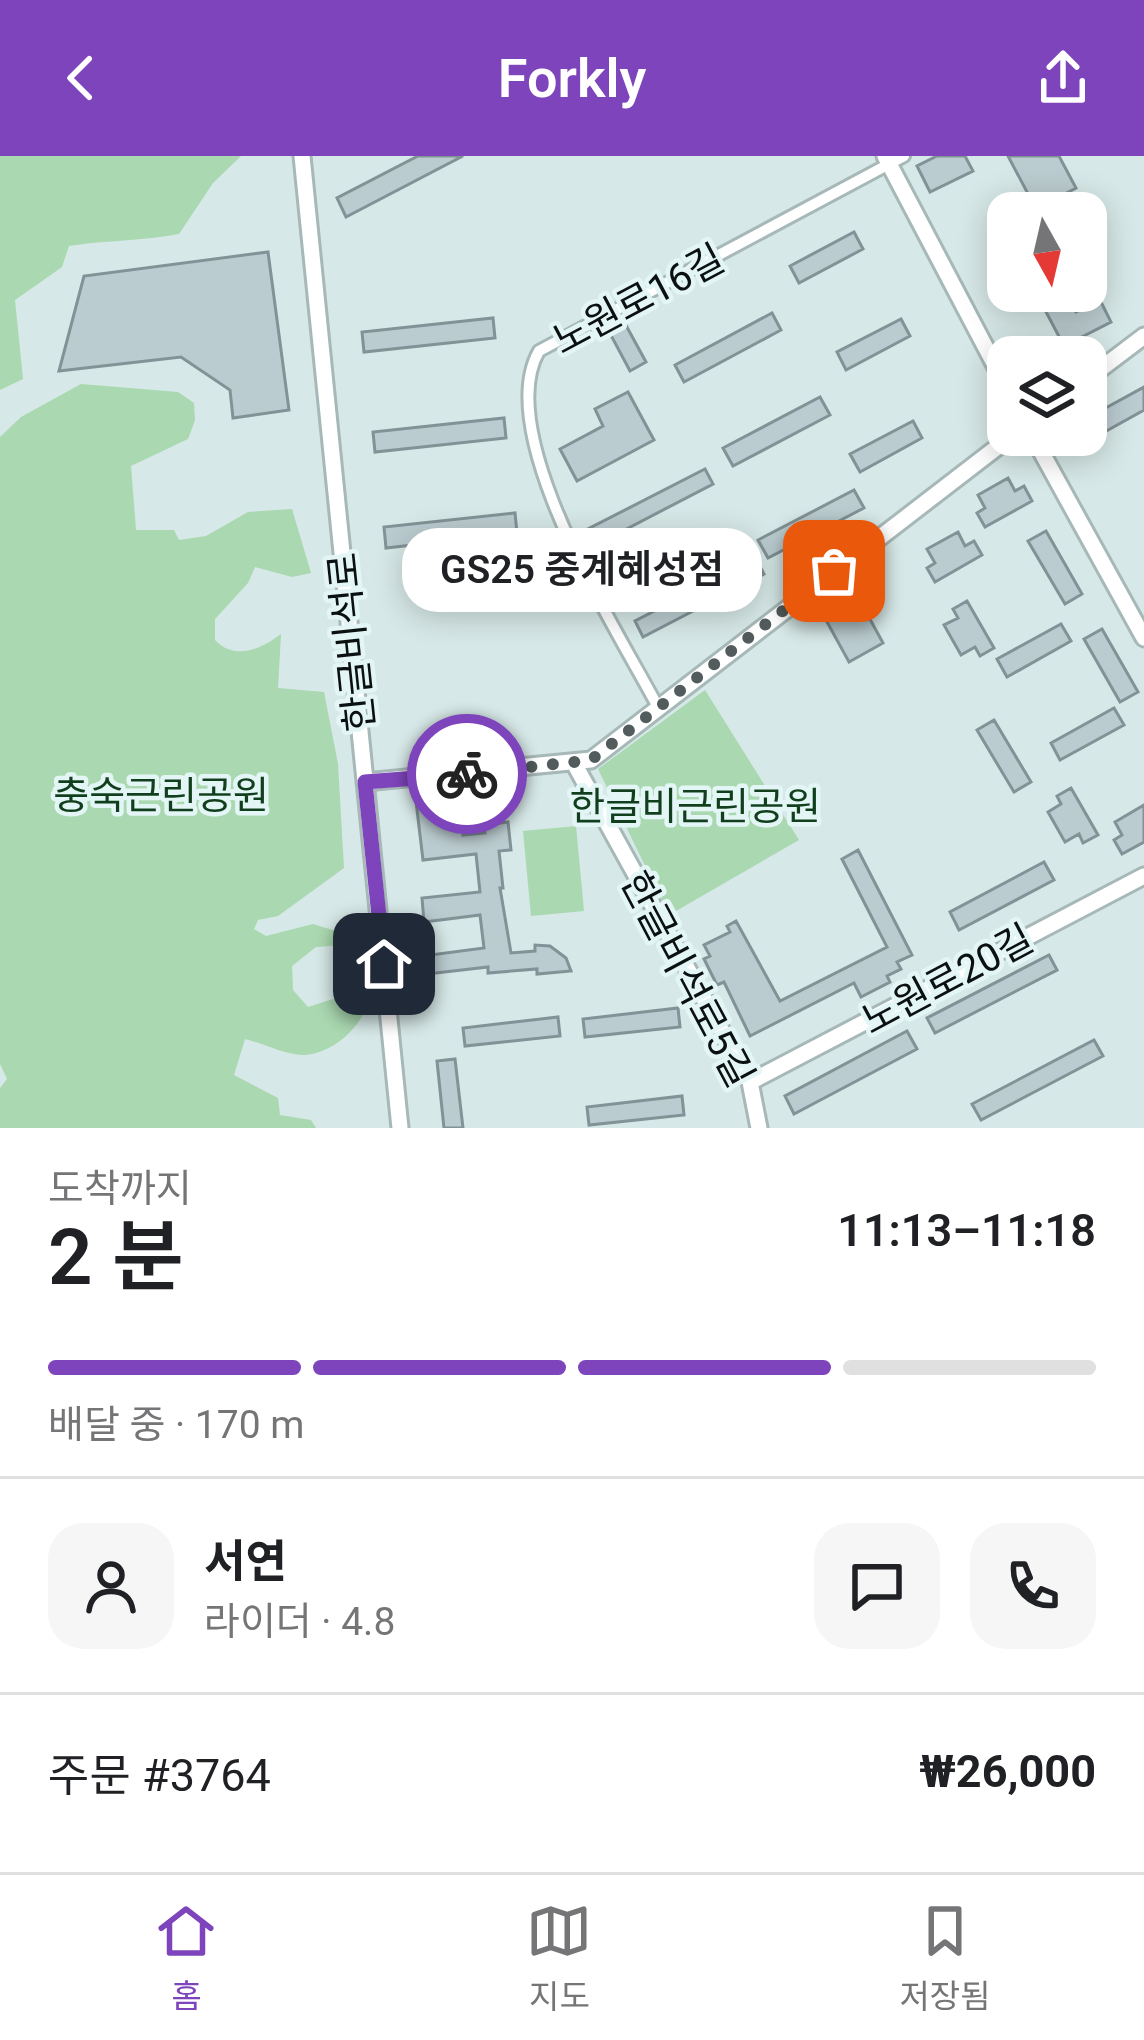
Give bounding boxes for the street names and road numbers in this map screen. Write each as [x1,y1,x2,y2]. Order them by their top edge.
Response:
street label: 노원로16길 [545,236,732,364]
street label: 한글비석로 [320,550,384,734]
street label: 한글비석로5길 [611,864,763,1095]
street label: 노원로20길 [854,916,1041,1044]

